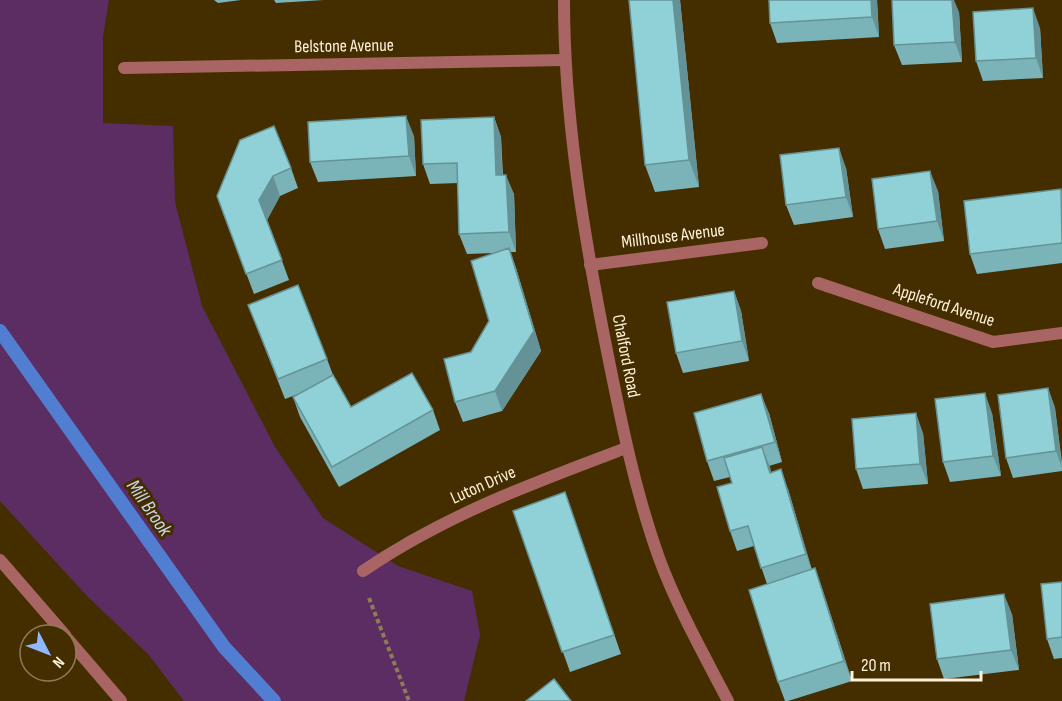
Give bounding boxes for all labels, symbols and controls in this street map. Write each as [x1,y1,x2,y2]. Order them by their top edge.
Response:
street label: Belstone Avenue [294,35,394,57]
street label: Millhouse Avenue [620,219,726,253]
street label: Appleford Avenue [890,278,997,331]
street label: Chalford Road [608,313,644,399]
street label: Luton Drive [447,461,519,509]
water label: Mill Brook [121,475,177,541]
north arrow [18,623,78,683]
scale bar [852,644,981,682]
text: N [48,653,68,672]
text: 20 m [861,655,891,676]

